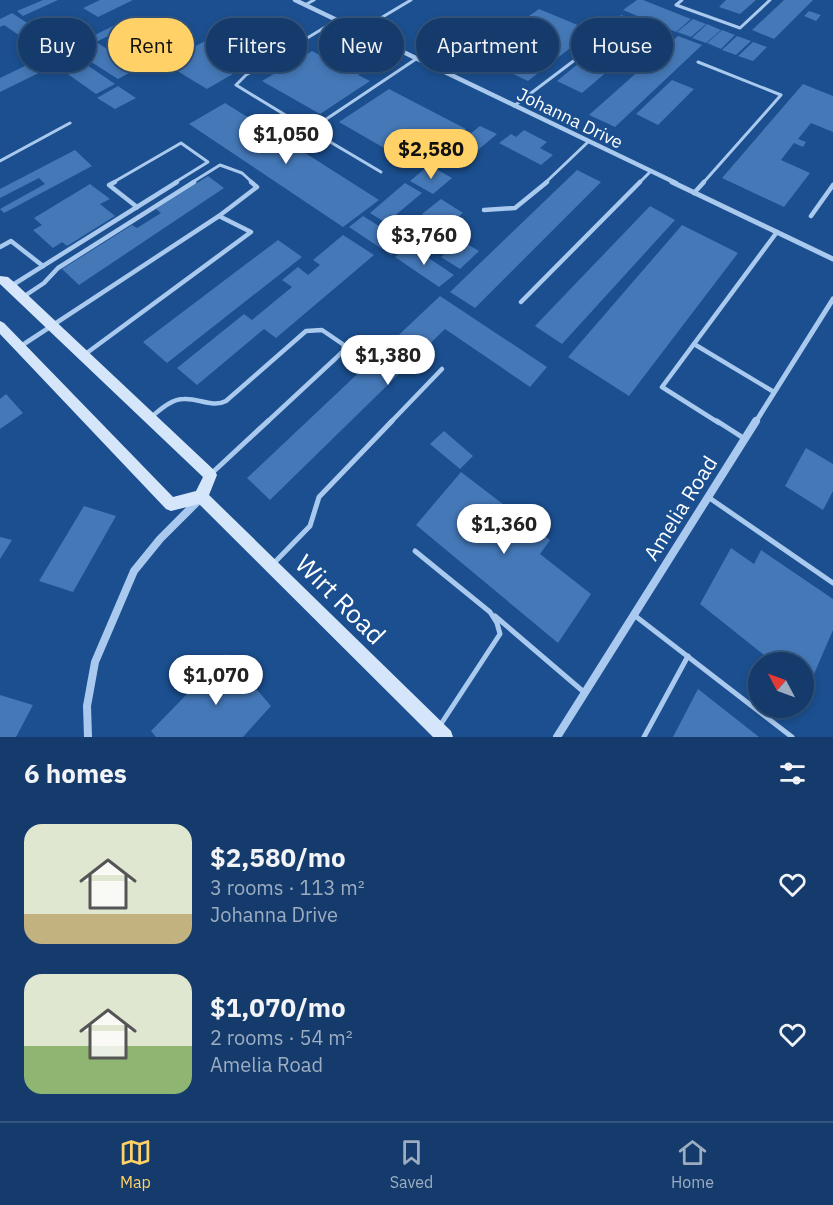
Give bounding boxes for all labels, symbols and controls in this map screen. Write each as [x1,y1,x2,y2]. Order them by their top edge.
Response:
chip: Buy [18,18,96,72]
chip: Rent [108,18,194,72]
chip: Filters [206,18,307,72]
chip: New [319,18,404,72]
chip: Apartment [416,18,559,72]
chip: House [571,18,673,72]
street label: Johanna Drive [513,82,627,154]
pin: $1,050 [237,114,335,165]
text: $1,050 [253,120,319,147]
pin: $2,580 [382,129,480,180]
text: $2,580 [398,135,464,162]
pin: $3,760 [375,215,473,266]
text: $3,760 [391,221,457,248]
pin: $1,380 [339,335,437,386]
text: $1,380 [355,341,421,368]
street label: Amelia Road [637,450,723,566]
pin: $1,360 [455,504,553,555]
text: $1,360 [471,510,537,537]
street label: Wirt Road [289,547,393,651]
north arrow [748,652,814,718]
map controls [748,652,814,718]
pin: $1,070 [167,655,265,706]
text: $1,070 [183,661,249,688]
text: 6 homes [24,756,127,790]
icon: filters [776,757,809,790]
text: $2,580/mo [210,840,346,874]
icon: home [72,848,144,920]
icon: heart [776,868,809,901]
text: 3 rooms · 113 m² [210,874,365,901]
text: Johanna Drive [210,901,338,928]
text: $1,070/mo [210,990,346,1024]
icon: home [72,998,144,1070]
icon: heart [776,1018,809,1051]
text: 2 rooms · 54 m² [210,1024,353,1051]
text: Amelia Road [210,1051,323,1078]
tab: Map [119,1136,152,1192]
tab: Saved [390,1136,433,1192]
tab: Home [671,1136,714,1192]

